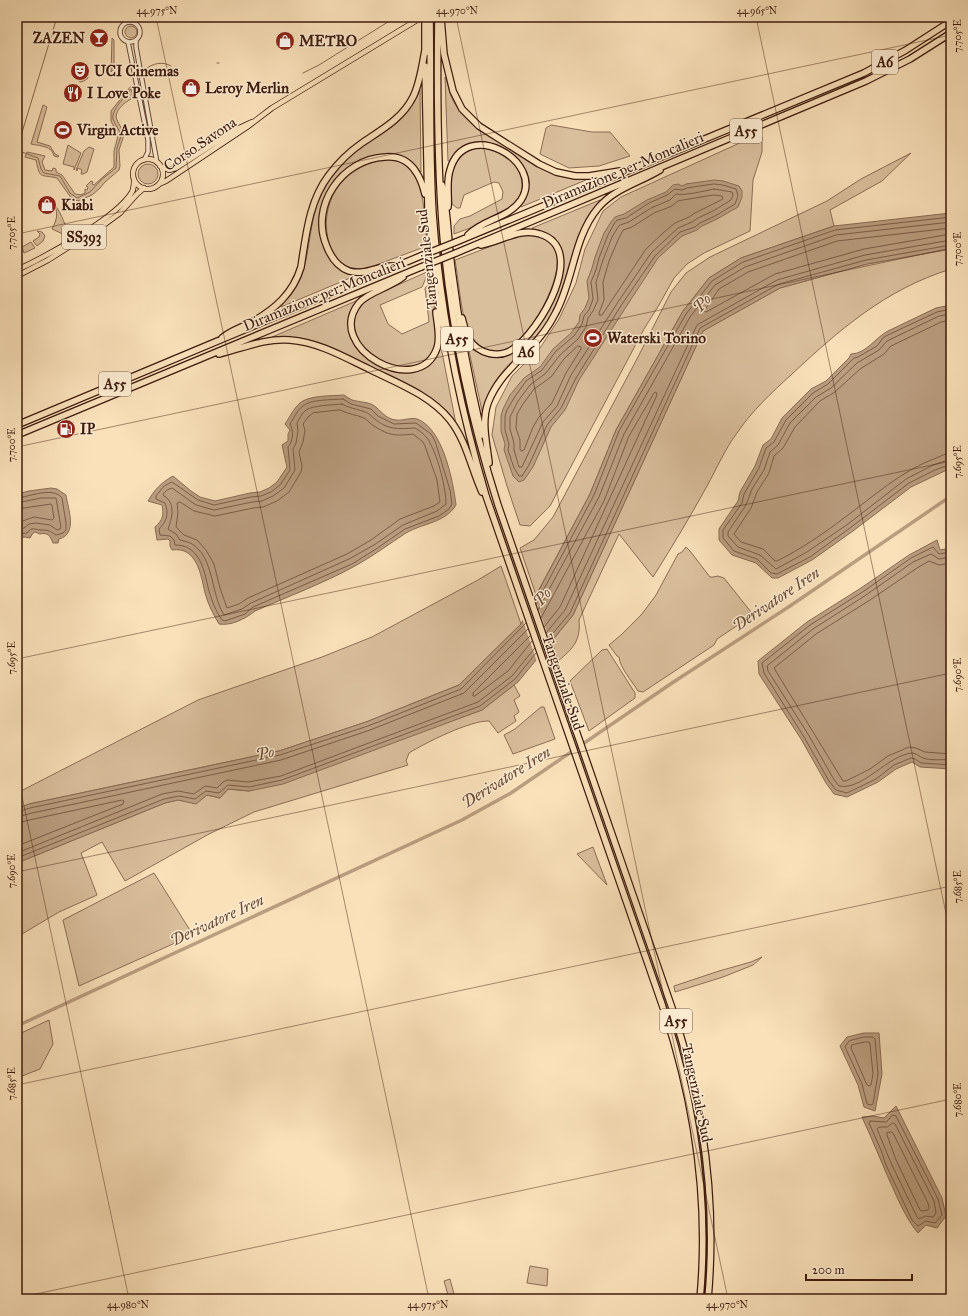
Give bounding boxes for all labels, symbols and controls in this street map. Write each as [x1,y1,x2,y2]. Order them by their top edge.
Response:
text: 44.975°N [137,5,178,17]
text: 44.970°N [436,5,479,17]
text: 44.965°N [737,5,778,17]
text: 7.705°E [952,19,964,53]
bar icon: ZAZEN [88,27,110,49]
place label: ZAZEN [33,29,85,47]
shop icon: METRO [274,30,296,52]
place label: METRO [299,32,357,50]
road number: A6 [872,50,898,74]
theatre icon: UCI Cinemas [69,60,91,82]
place label: UCI Cinemas [94,62,179,80]
shop icon: Leroy Merlin [180,77,202,99]
place label: Leroy Merlin [205,79,290,98]
restaurant icon: I Love Poke [62,82,84,104]
place label: I Love Poke [87,84,161,102]
street label: Corso Savona [160,113,240,175]
sports icon: Virgin Active [52,119,74,141]
road number: A55 [730,119,762,143]
place label: Virgin Active [76,121,159,140]
street label: Diramazione per Moncalieri [540,128,706,212]
shop icon: Kiabi [36,194,58,216]
place label: Kiabi [61,196,94,214]
street label: Tangenziale Sud [413,208,441,310]
text: 7.705°E [6,216,18,250]
road number: SS393 [62,225,106,249]
text: 7.700°E [952,232,964,266]
street label: Diramazione per Moncalieri [240,253,408,335]
water label: Po [689,290,715,316]
road number: A55 [441,327,473,351]
sports icon: Waterski Torino [582,327,604,349]
place label: Waterski Torino [607,329,706,347]
road number: A6 [513,340,539,364]
road number: A55 [99,372,131,396]
fuel station icon: IP [55,418,77,440]
place label: IP [80,420,95,438]
text: 7.700°E [6,428,18,462]
text: 7.695°E [952,445,964,479]
water label: Derivatore Iren [729,563,824,635]
water label: Po [529,584,555,610]
street label: Tangenziale Sud [538,632,588,733]
text: 7.695°E [6,641,18,675]
text: 7.690°E [952,658,964,692]
water label: Po [254,742,276,764]
water label: Derivatore Iren [458,742,554,812]
text: 7.690°E [6,854,18,888]
text: 7.685°E [952,870,964,904]
water label: Derivatore Iren [167,890,267,950]
road number: A55 [660,1009,692,1033]
street label: Tangenziale Sud [678,1042,716,1144]
text: 7.685°E [6,1067,18,1101]
text: 7.680°E [952,1083,964,1117]
scale bar [806,1256,912,1282]
text: 200 m [812,1263,845,1277]
text: 44.980°N [107,1299,150,1311]
text: 44.975°N [408,1299,449,1311]
text: 44.970°N [706,1299,749,1311]

